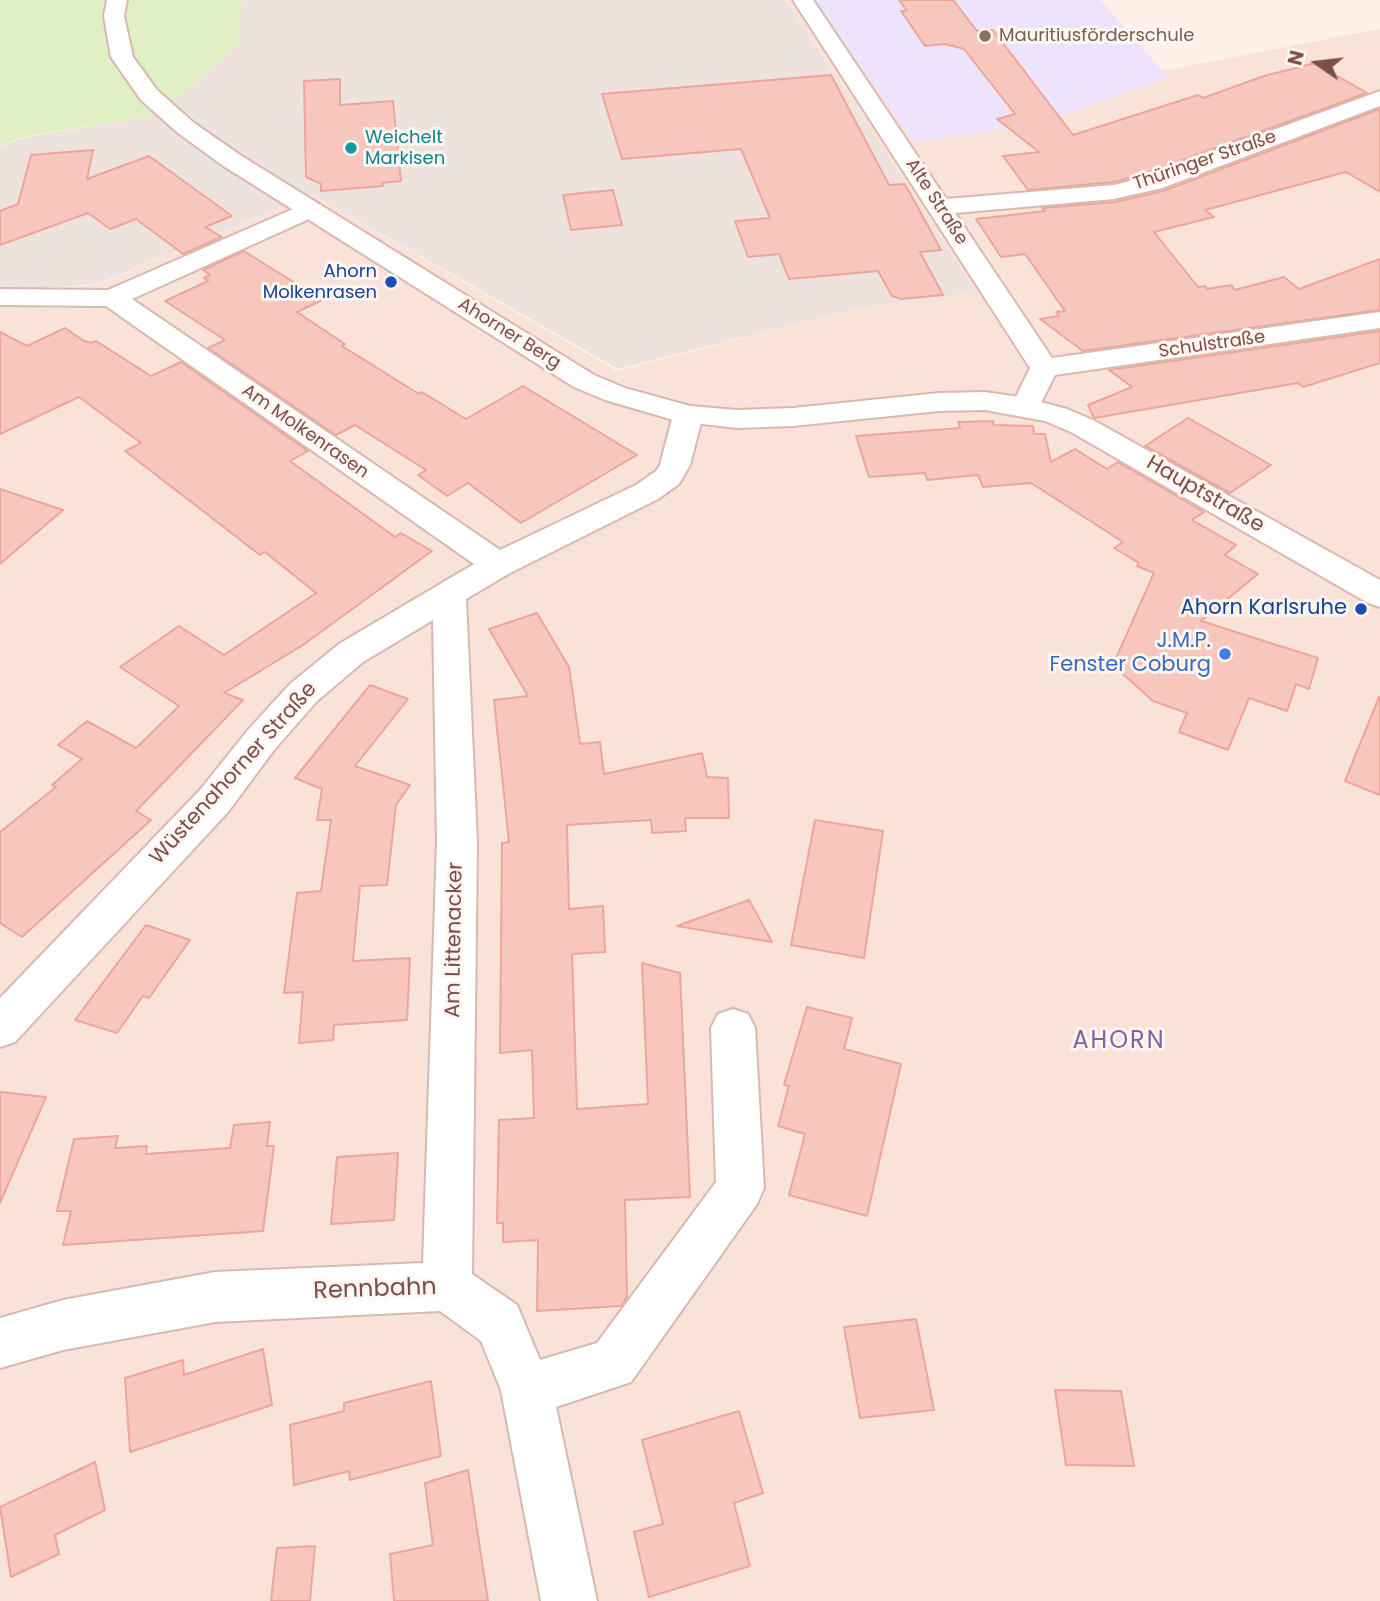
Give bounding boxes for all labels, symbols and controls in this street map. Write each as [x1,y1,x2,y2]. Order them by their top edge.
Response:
place label: Mauritiusförderschule [999,25,1194,47]
marker: Mauritiusförderschule [977,28,993,44]
north arrow [1282,28,1352,98]
text: N [1281,48,1311,68]
street label: Thüringer Straße [1131,126,1279,196]
place label: Weichelt Markisen [365,127,445,170]
marker: Weichelt Markisen [343,140,359,156]
street label: Alte Straße [900,155,972,249]
place label: Ahorn Molkenrasen [263,261,377,304]
marker: Ahorn Molkenrasen [383,274,399,290]
street label: Ahorner Berg [454,294,564,374]
street label: Schulstraße [1157,327,1267,363]
street label: Am Molkenrasen [237,380,373,484]
street label: Hauptstraße [1142,451,1268,539]
place label: Ahorn Karlsruhe [1181,596,1347,622]
marker: Ahorn Karlsruhe [1353,601,1369,617]
place label: J.M.P. Fenster Coburg [1050,629,1211,679]
marker: J.M.P. Fenster Coburg [1217,646,1233,662]
street label: Wüstenahorner Straße [145,677,323,871]
street label: Am Littenacker [441,862,469,1018]
district label: AHORN [1073,1028,1165,1056]
street label: Rennbahn [313,1273,437,1307]

